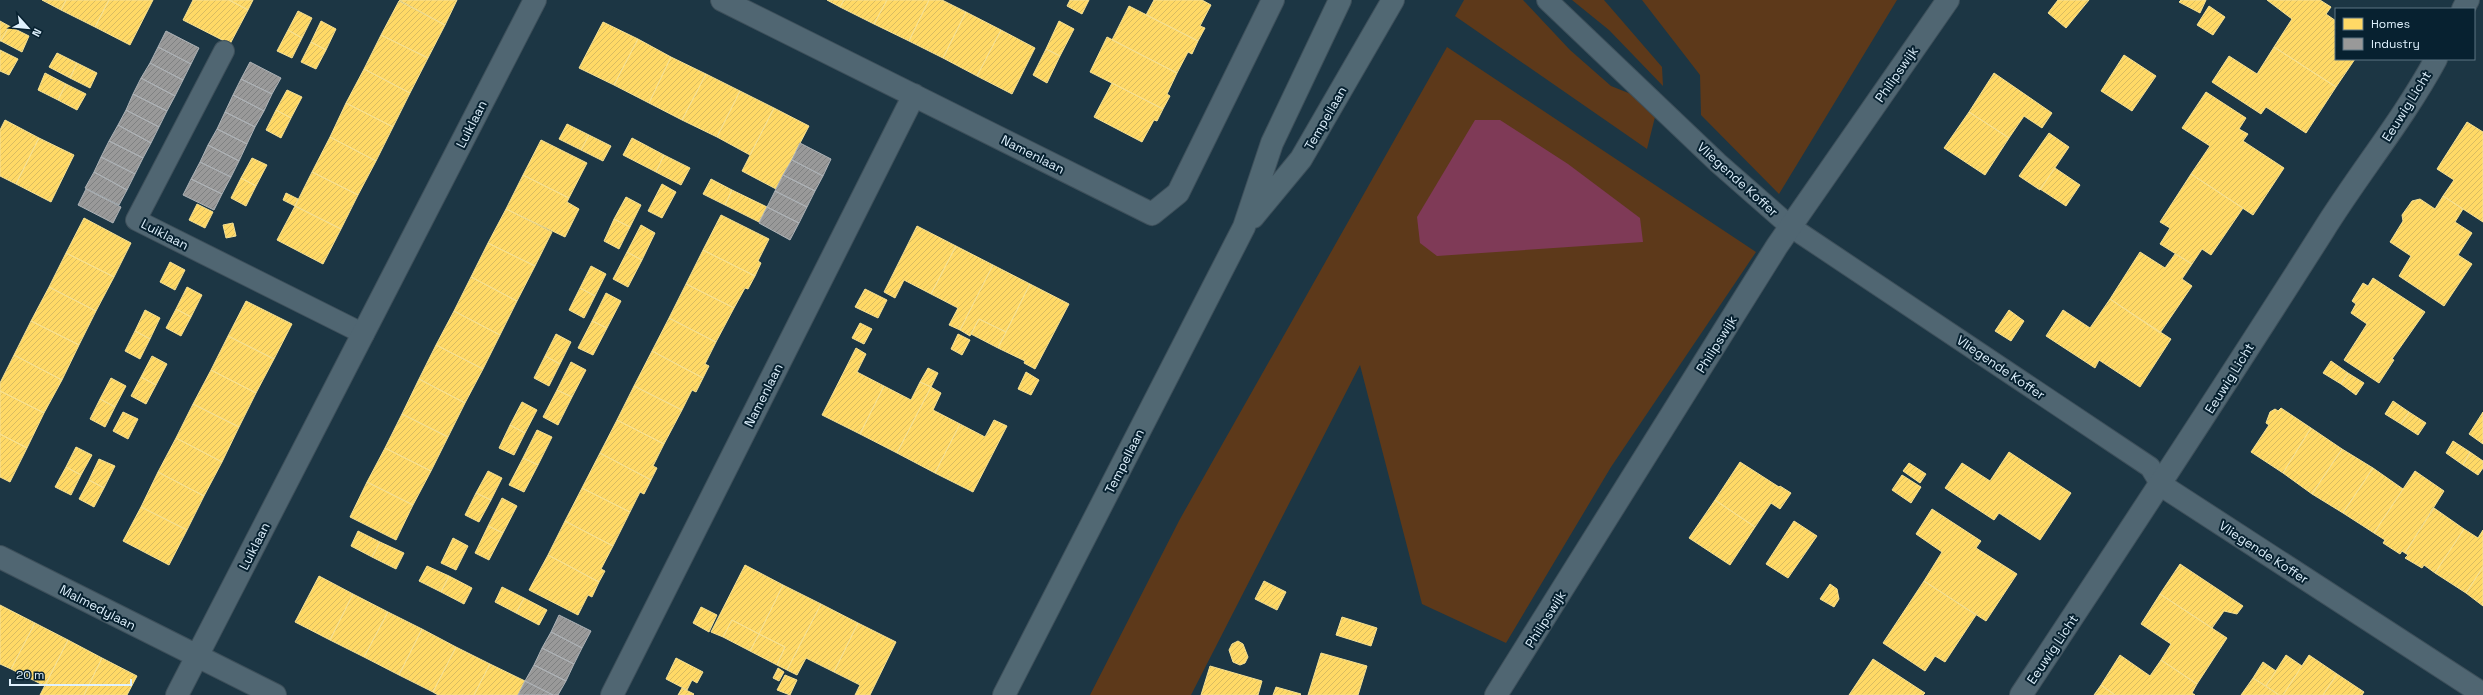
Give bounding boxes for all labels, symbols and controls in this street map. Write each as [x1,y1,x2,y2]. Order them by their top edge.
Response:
north arrow [8,8,48,48]
legend [2335,8,2475,60]
text: Homes [2371,16,2410,32]
text: N [29,26,45,39]
text: Industry [2371,36,2420,52]
street label: Philipswijk [1871,43,1922,105]
street label: Eeuwig Licht [2378,68,2435,145]
street label: Tempellaan [1300,83,1350,153]
street label: Luiklaan [452,98,491,151]
street label: Namenlaan [998,131,1067,178]
street label: Vliegende Koffer [1694,139,1782,220]
street label: Luiklaan [138,215,191,254]
street label: Philipswijk [1692,313,1741,376]
street label: Vliegende Koffer [1953,332,2048,403]
street label: Eeuwig Licht [2201,340,2258,417]
street label: Namenlaan [740,361,787,430]
street label: Tempellaan [1101,426,1148,497]
street label: Vliegende Koffer [2216,517,2312,588]
street label: Luiklaan [235,520,274,573]
street label: Malmedylaan [57,581,139,634]
street label: Philipswijk [1521,588,1570,651]
street label: Eeuwig Licht [2023,611,2082,687]
scale bar [10,661,131,687]
text: 20 m [16,667,44,683]

